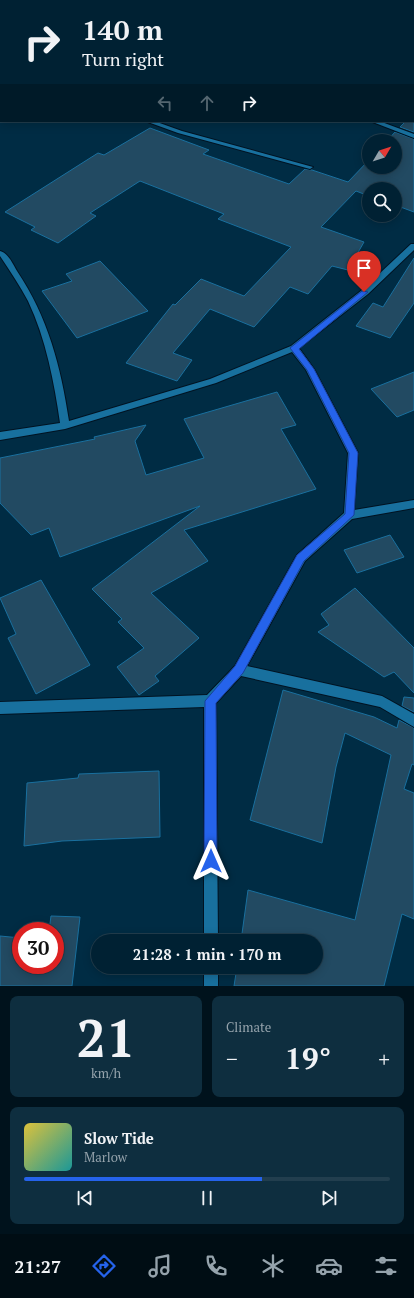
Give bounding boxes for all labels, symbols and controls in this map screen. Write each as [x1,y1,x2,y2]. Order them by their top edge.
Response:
text: 140 m [82,11,163,48]
icon: right [16,16,68,68]
text: Turn right [82,47,164,71]
icon: left [154,92,176,114]
icon: ahead [196,92,218,114]
icon: right [238,92,260,114]
north arrow [362,134,402,174]
map controls [362,134,402,222]
button: search [362,182,402,222]
pin [347,251,381,292]
icon: arrive [353,257,375,279]
position arrow [190,840,232,882]
speed limit sign: 30 [12,922,64,974]
text: 21:28 · 1 min · 170 m [133,944,281,964]
text: 21 [77,1003,135,1072]
text: Climate [226,1018,271,1036]
text: 19° [285,1038,331,1078]
text: − [226,1044,238,1073]
text: + [378,1044,390,1073]
text: km/h [91,1064,121,1082]
text: Slow Tide [84,1128,154,1148]
text: Marlow [84,1148,127,1166]
icon: previous [74,1187,96,1209]
icon: pause [196,1187,218,1209]
icon: next [318,1187,340,1209]
icon: directions [90,1252,118,1280]
icon: music [146,1252,174,1280]
icon: phone [202,1252,230,1280]
icon: climate [259,1252,287,1280]
icon: car [315,1252,343,1280]
icon: filters [372,1252,400,1280]
text: 21:27 [14,1254,61,1278]

